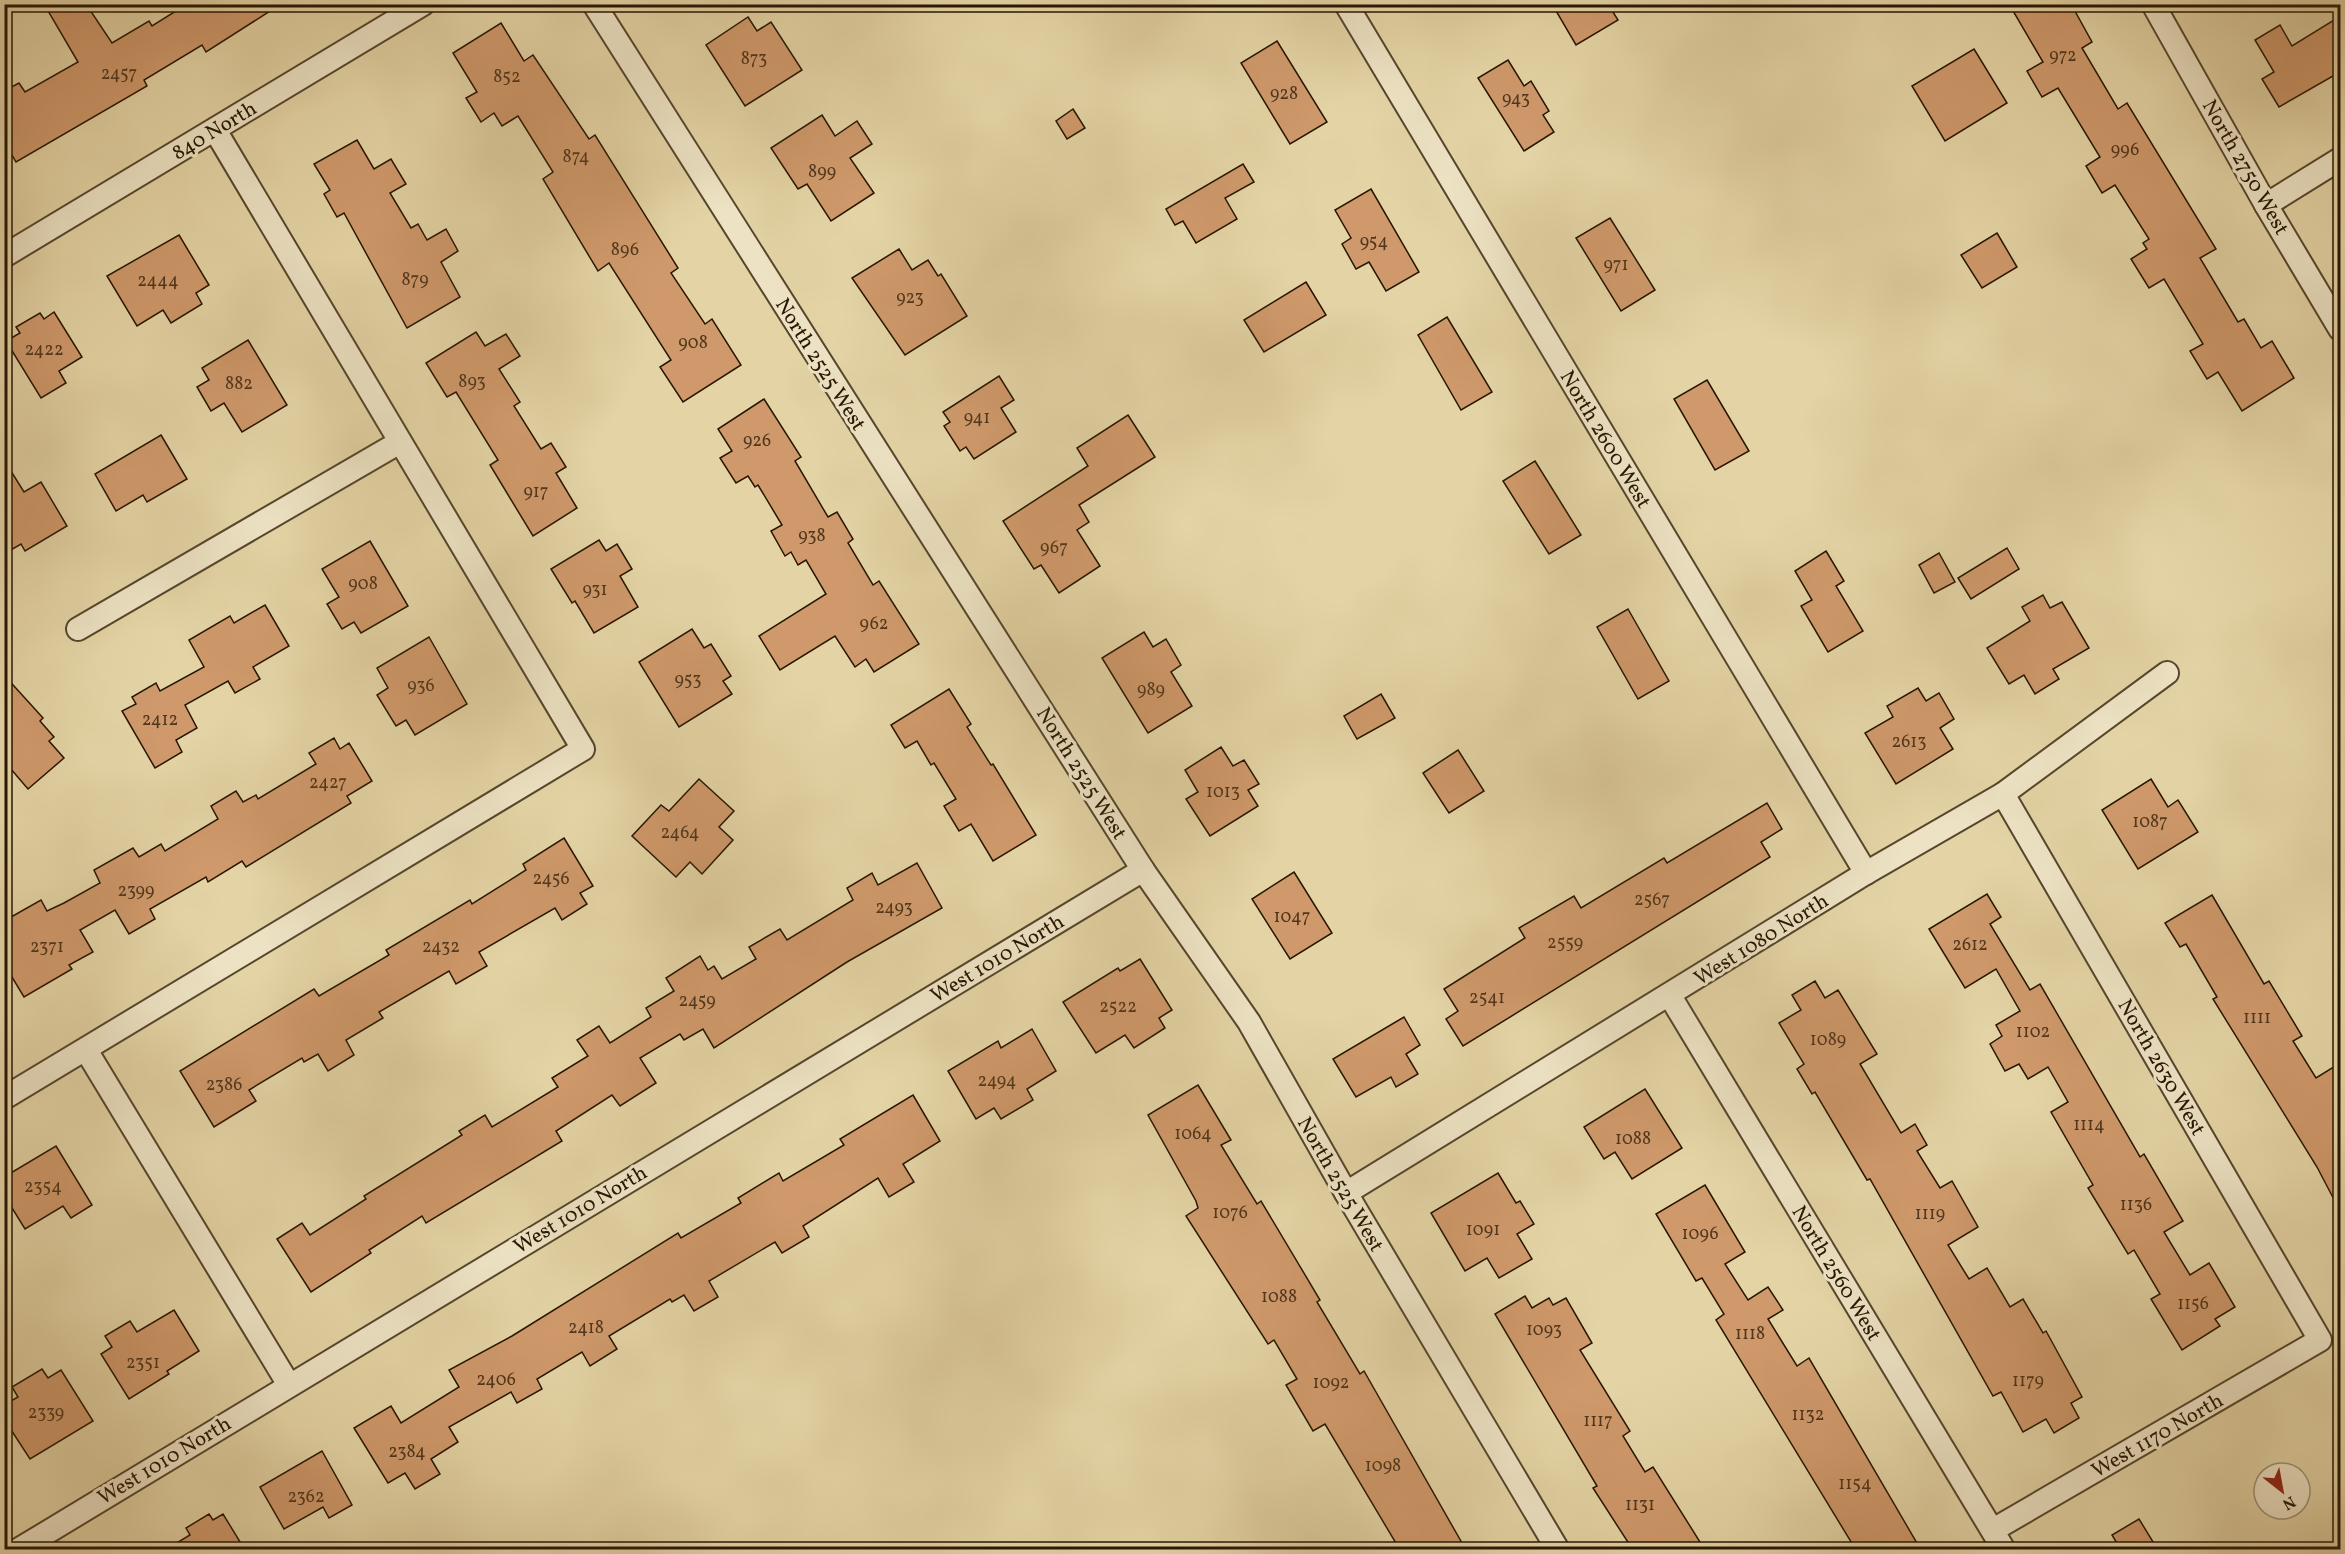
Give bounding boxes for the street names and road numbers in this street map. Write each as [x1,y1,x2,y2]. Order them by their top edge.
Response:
street label: 840 North [167,95,263,168]
street label: North 2750 West [2194,95,2295,241]
street label: North 2525 West [767,293,872,437]
street label: North 2600 West [1552,365,1657,514]
street label: North 2525 West [1028,702,1133,846]
street label: West 1080 North [1689,887,1835,993]
street label: West 1010 North [926,908,1070,1011]
street label: North 2630 West [2110,994,2212,1141]
street label: North 2525 West [1289,1112,1390,1258]
street label: West 1010 North [509,1159,653,1262]
street label: North 2560 West [1784,1201,1888,1347]
street label: West 1170 North [2086,1387,2229,1486]
street label: West 1010 North [93,1410,237,1513]

